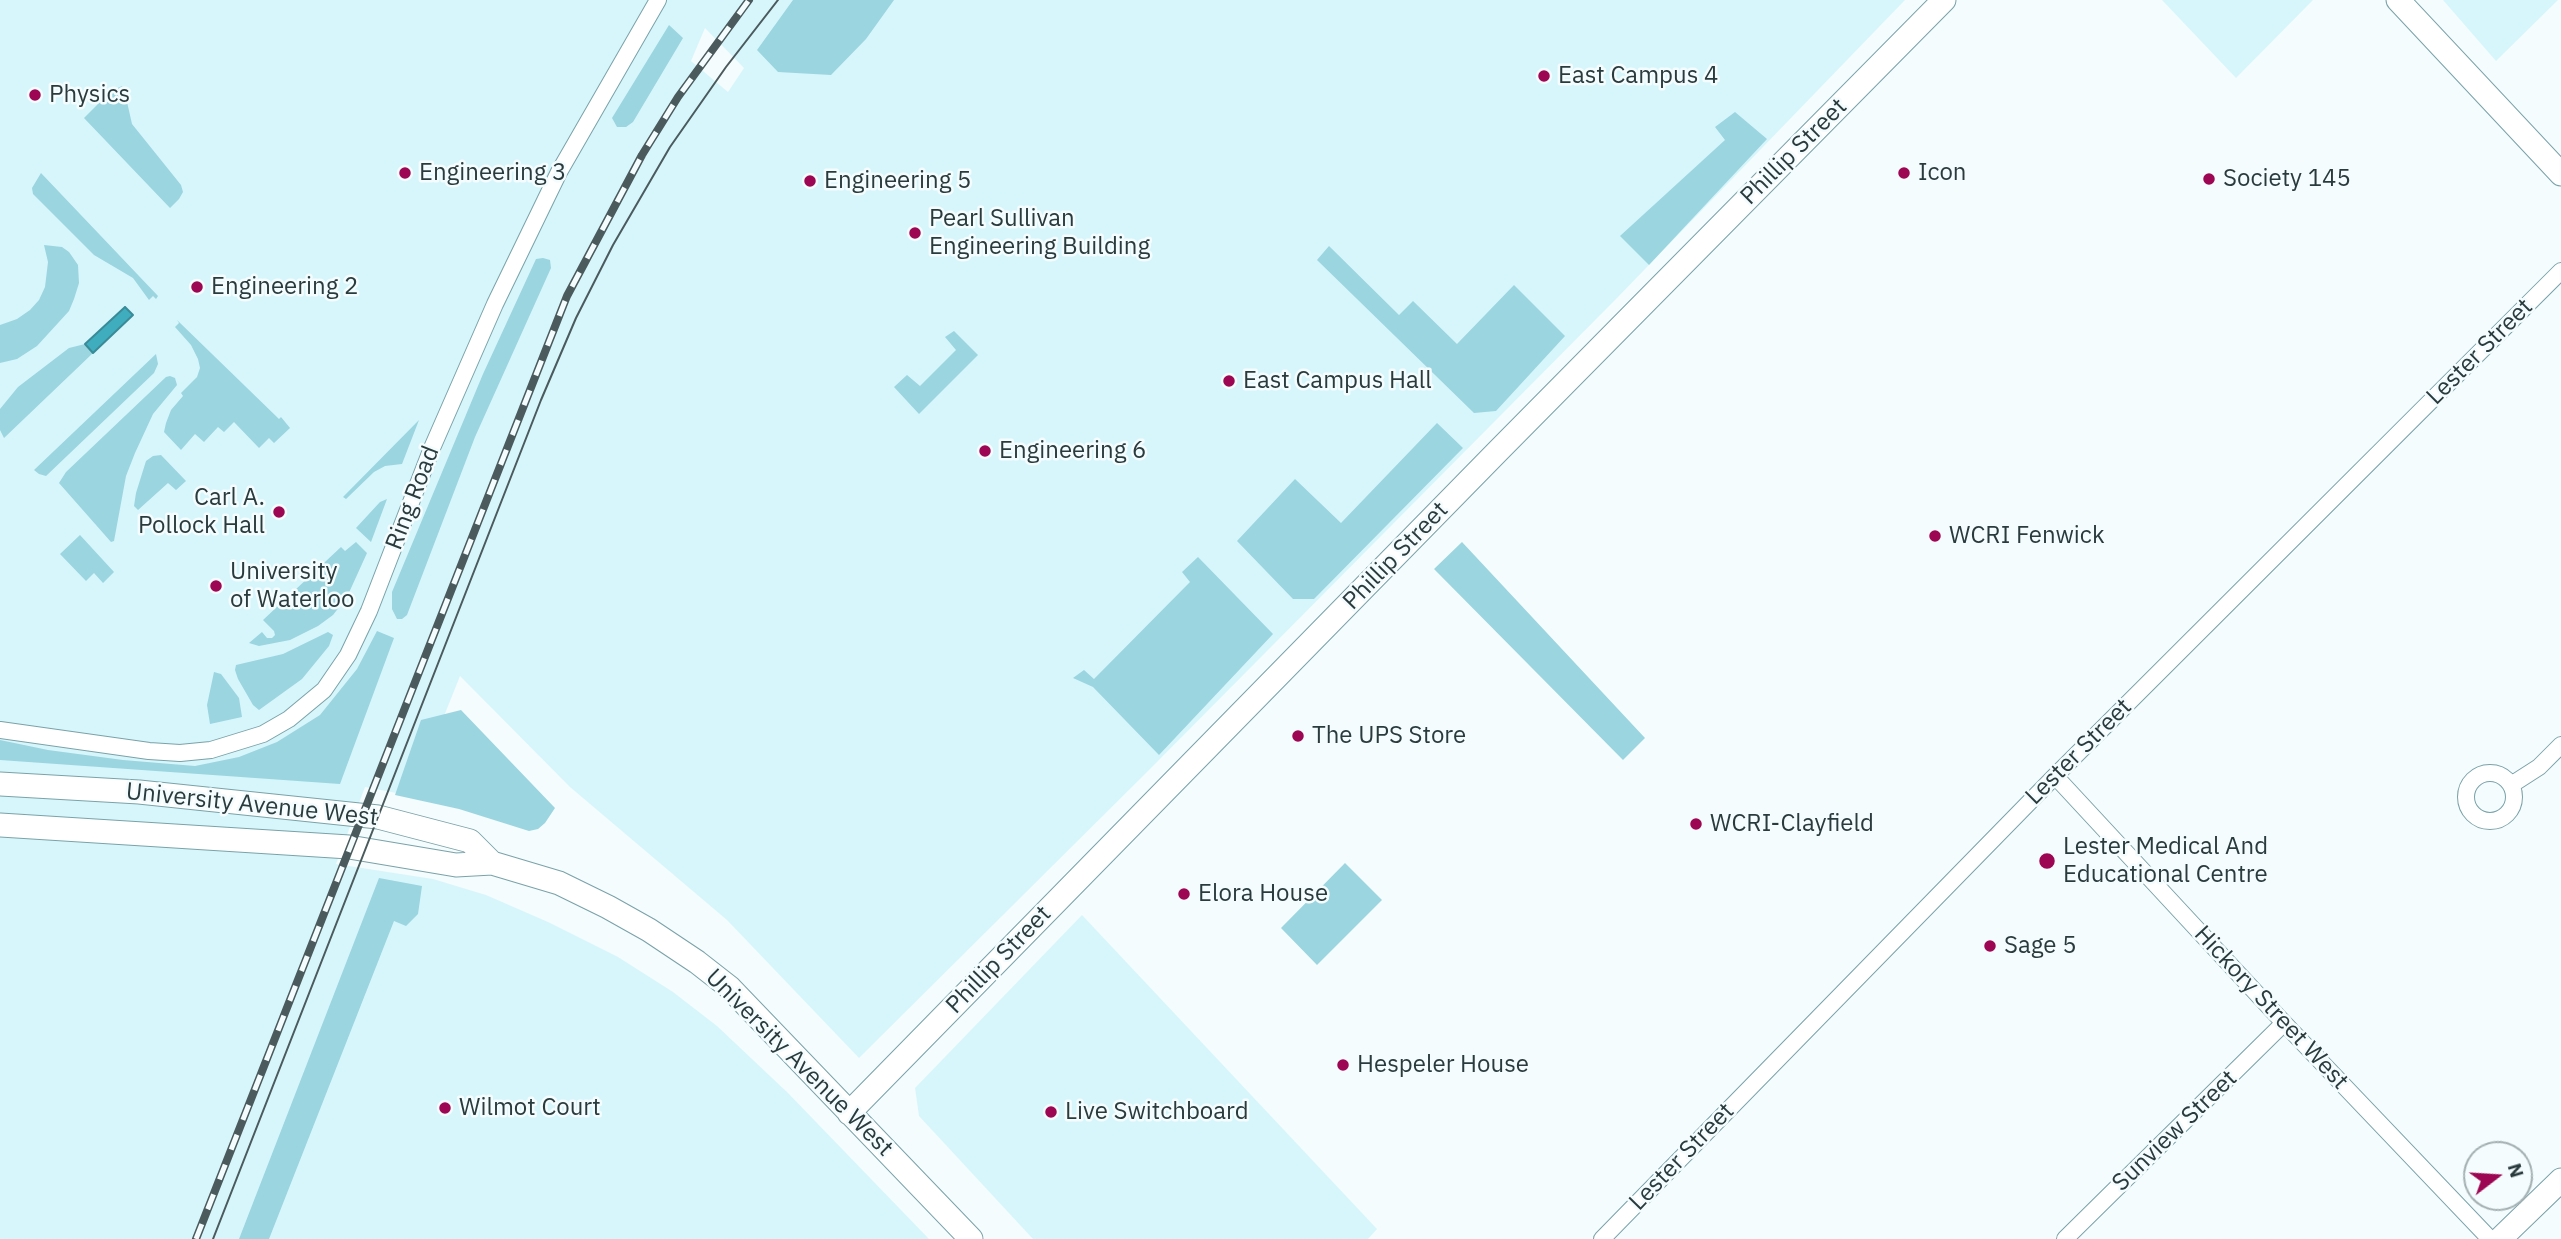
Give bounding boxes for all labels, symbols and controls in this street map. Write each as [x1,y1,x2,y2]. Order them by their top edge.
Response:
place label: East Campus 4 [1558,62,1718,90]
marker: East Campus 4 [1536,68,1552,84]
place label: Physics [49,81,130,109]
marker: Physics [27,87,43,103]
street label: Phillip Street [1735,93,1853,211]
place label: Engineering 3 [419,159,566,187]
place label: Icon [1918,159,1966,187]
marker: Engineering 3 [397,165,413,181]
marker: Icon [1896,165,1912,181]
place label: Society 145 [2223,165,2351,193]
place label: Engineering 5 [824,167,971,195]
marker: Society 145 [2201,171,2217,187]
marker: Engineering 5 [802,173,818,189]
place label: Pearl Sullivan Engineering Building [929,205,1150,261]
marker: Pearl Sullivan Engineering Building [907,225,923,241]
place label: Engineering 2 [211,273,358,301]
marker: Engineering 2 [189,279,205,295]
street label: Lester Street [2421,293,2539,411]
place label: East Campus Hall [1243,367,1432,395]
marker: East Campus Hall [1221,373,1237,389]
place label: Engineering 6 [999,437,1146,465]
street label: Ring Road [380,442,446,554]
marker: Engineering 6 [977,443,993,459]
place label: Carl A. Pollock Hall [138,484,265,540]
street label: Phillip Street [1338,496,1454,616]
marker: Carl A. Pollock Hall [271,504,287,520]
place label: WCRI Fenwick [1949,522,2105,550]
marker: WCRI Fenwick [1927,528,1943,544]
place label: University of Waterloo [230,558,354,614]
marker: University of Waterloo [208,578,224,594]
street label: Lester Street [2020,693,2138,811]
place label: The UPS Store [1312,722,1466,750]
marker: The UPS Store [1290,728,1306,744]
street label: University Avenue West [125,777,379,833]
place label: WCRI-Clayfield [1710,810,1874,838]
marker: WCRI-Clayfield [1688,816,1704,832]
place label: Lester Medical And Educational Centre [2063,833,2268,889]
marker: Lester Medical And Educational Centre [2037,851,2057,871]
place label: Elora House [1198,880,1328,908]
marker: Elora House [1176,886,1192,902]
street label: Phillip Street [941,900,1057,1020]
street label: Hickory Street West [2188,920,2354,1096]
place label: Sage 5 [2004,932,2077,960]
marker: Sage 5 [1982,938,1998,954]
street label: University Avenue West [699,963,899,1163]
place label: Hespeler House [1357,1051,1529,1079]
marker: Hespeler House [1335,1057,1351,1073]
street label: Sunview Street [2107,1064,2243,1198]
place label: Wilmot Court [459,1094,601,1122]
street label: Lester Street [1624,1097,1740,1217]
place label: Live Switchboard [1065,1098,1249,1126]
marker: Wilmot Court [437,1100,453,1116]
marker: Live Switchboard [1043,1104,1059,1120]
north arrow [2463,1141,2533,1211]
text: N [2503,1160,2530,1181]

